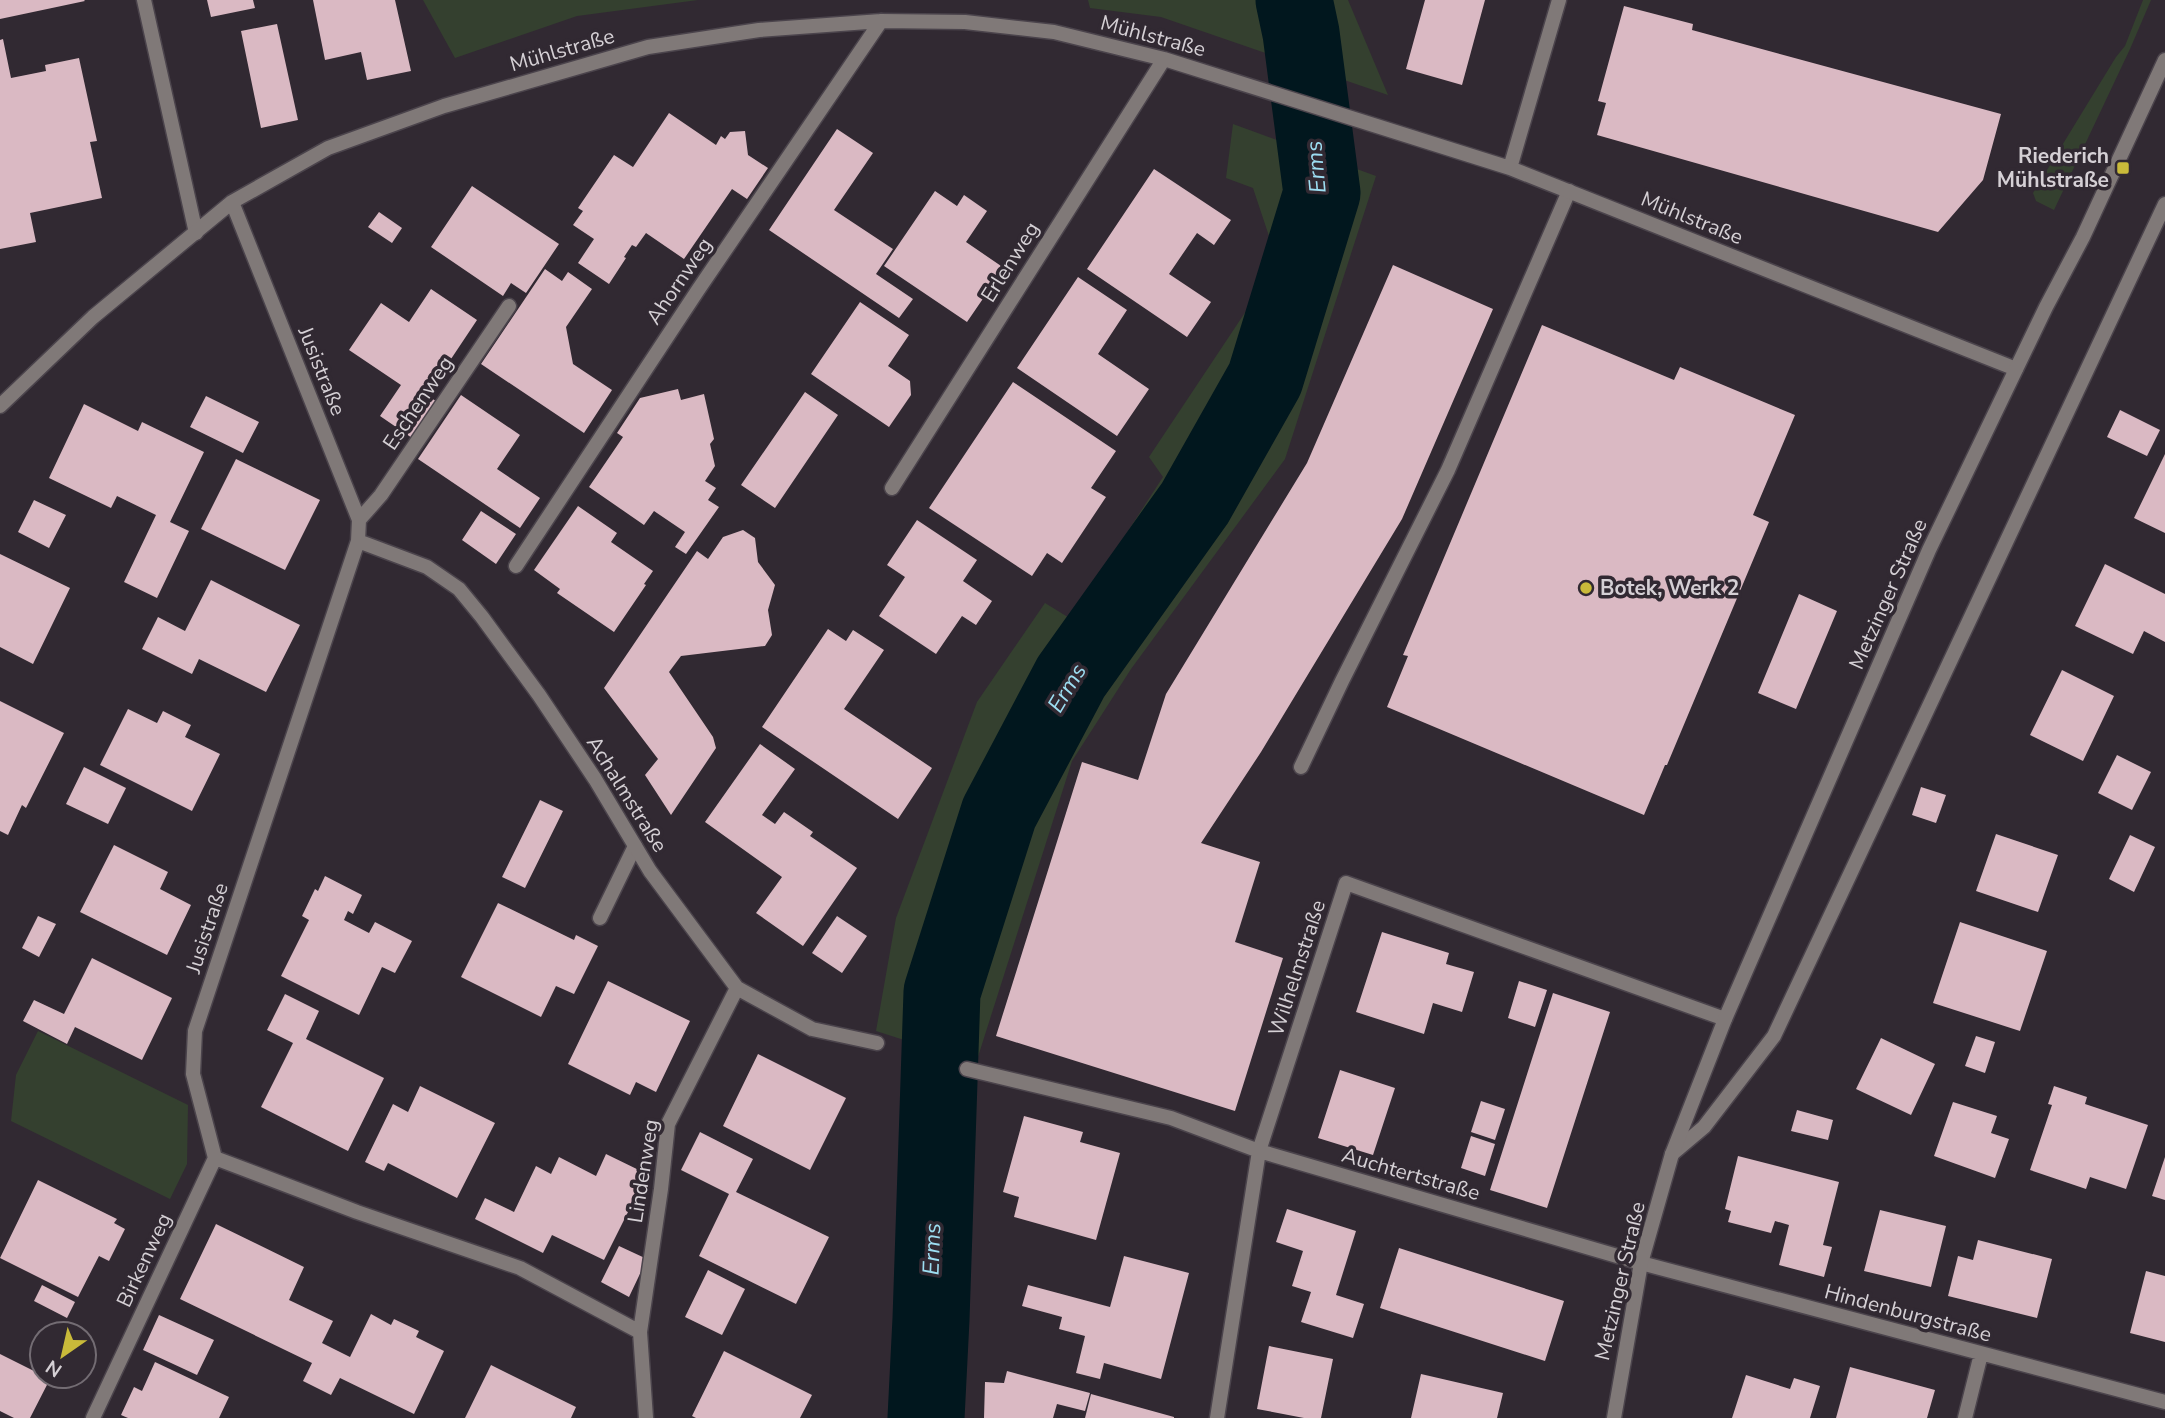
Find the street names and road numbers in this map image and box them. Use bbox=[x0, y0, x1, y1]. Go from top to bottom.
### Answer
street label: Mühlstraße bbox=[1097, 9, 1209, 63]
street label: Mühlstraße bbox=[506, 22, 618, 78]
street label: Mühlstraße bbox=[1637, 185, 1747, 251]
street label: Erlenweg bbox=[974, 216, 1046, 308]
street label: Ahornweg bbox=[640, 232, 718, 330]
street label: Jusistraße bbox=[291, 321, 353, 420]
street label: Eschenweg bbox=[376, 350, 460, 456]
street label: Metzinger Straße bbox=[1842, 514, 1934, 674]
street label: Achalmstraße bbox=[580, 731, 674, 857]
street label: Jusistraße bbox=[179, 879, 235, 978]
street label: Wilhelmstraße bbox=[1262, 896, 1332, 1040]
street label: Lindenweg bbox=[621, 1117, 665, 1225]
street label: Auchtertstraße bbox=[1339, 1141, 1483, 1207]
street label: Metzinger Straße bbox=[1588, 1199, 1652, 1363]
street label: Birkenweg bbox=[110, 1208, 178, 1312]
street label: Hindenburgstraße bbox=[1821, 1277, 1995, 1349]

